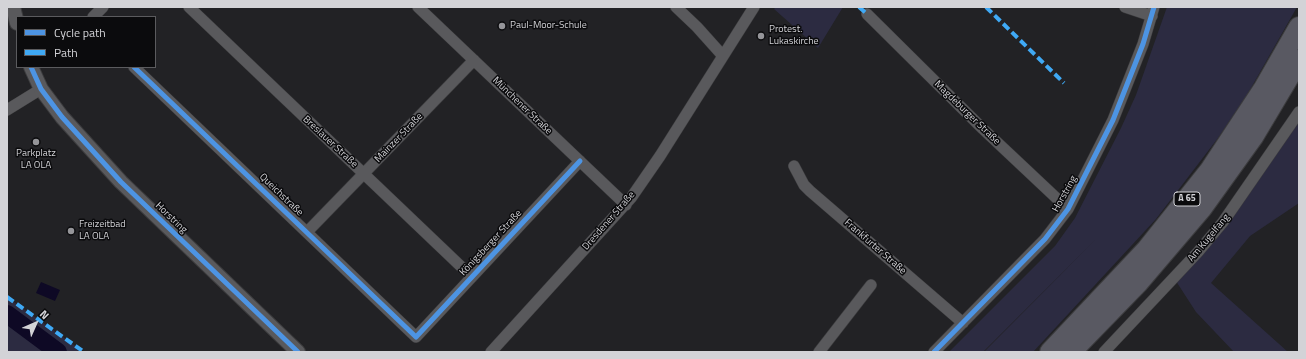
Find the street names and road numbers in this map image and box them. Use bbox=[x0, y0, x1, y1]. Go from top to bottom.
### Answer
street label: Münchener Straße bbox=[490, 75, 554, 137]
street label: Magdeburger Straße bbox=[932, 79, 1002, 147]
street label: Mainzer Straße bbox=[372, 111, 426, 165]
street label: Breslauer Straße bbox=[300, 114, 360, 170]
street label: Queichstraße bbox=[257, 171, 305, 219]
street label: Horstring bbox=[1050, 174, 1080, 214]
street label: Dresdener Straße bbox=[580, 189, 638, 253]
road number: A 65 bbox=[1174, 192, 1200, 206]
street label: Horstring bbox=[153, 200, 189, 236]
street label: Königsberger Straße bbox=[457, 208, 525, 278]
street label: Am Kugelfang bbox=[1186, 212, 1232, 264]
street label: Frankfurter Straße bbox=[842, 217, 908, 277]

